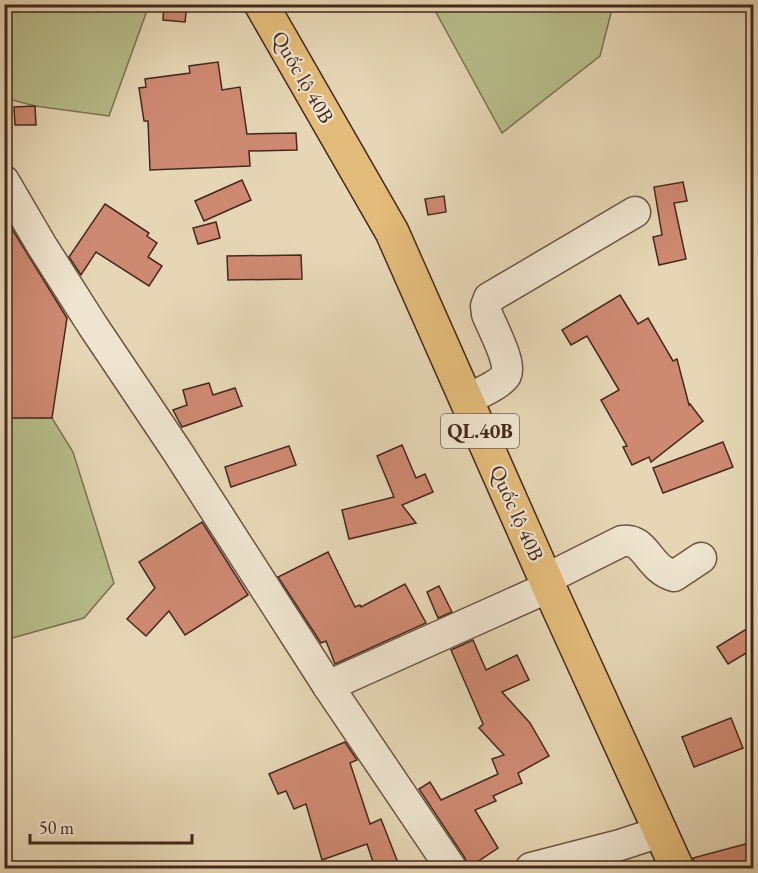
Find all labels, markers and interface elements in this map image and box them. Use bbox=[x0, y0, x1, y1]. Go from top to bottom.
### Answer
street label: Quốc lộ 40B bbox=[265, 26, 341, 128]
road number: QL.40B bbox=[441, 414, 519, 448]
street label: Quốc lộ 40B bbox=[483, 461, 551, 565]
scale bar bbox=[30, 807, 192, 845]
text: 50 m bbox=[39, 816, 74, 839]

